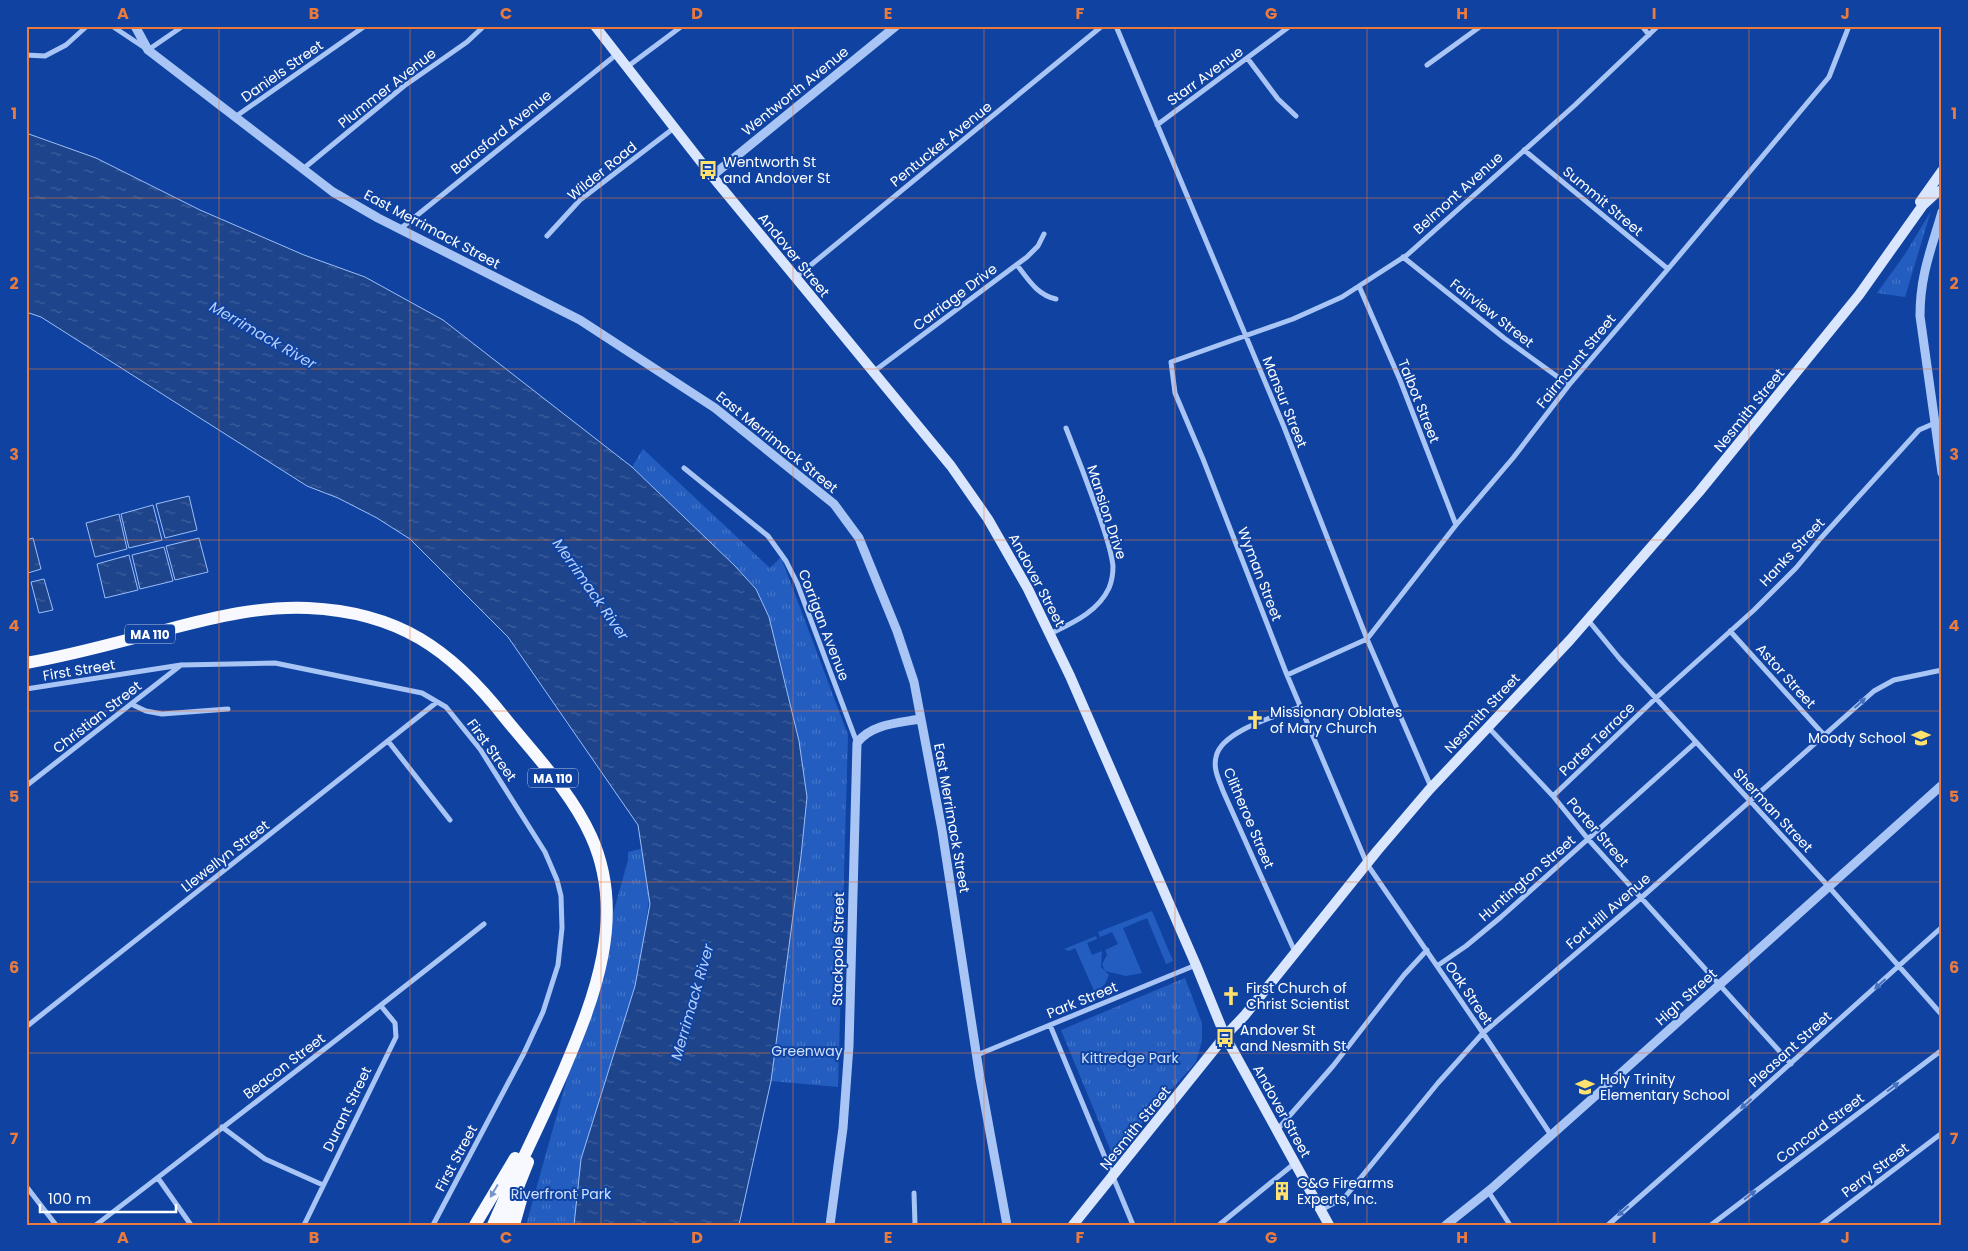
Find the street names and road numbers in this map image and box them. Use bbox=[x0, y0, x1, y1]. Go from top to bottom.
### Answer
street label: Daniels Street bbox=[237, 35, 327, 107]
street label: Wentworth Avenue bbox=[737, 41, 853, 140]
street label: Starr Avenue bbox=[1163, 41, 1247, 110]
street label: Plummer Avenue bbox=[334, 43, 441, 133]
street label: Barasford Avenue bbox=[446, 85, 556, 179]
street label: Pentucket Avenue bbox=[886, 97, 996, 191]
street label: Wilder Road bbox=[563, 137, 641, 205]
street label: Belmont Avenue bbox=[1409, 147, 1507, 239]
street label: Summit Street bbox=[1559, 161, 1647, 241]
street label: East Merrimack Street bbox=[360, 185, 504, 273]
street label: Andover Street bbox=[754, 209, 834, 301]
street label: Carriage Drive bbox=[909, 259, 1001, 335]
street label: Fairview Street bbox=[1446, 274, 1538, 352]
street label: Fairmount Street bbox=[1532, 310, 1620, 412]
street label: Mansur Street bbox=[1258, 353, 1312, 451]
street label: Talbot Street bbox=[1393, 356, 1445, 446]
street label: Nesmith Street bbox=[1709, 364, 1789, 456]
street label: East Merrimack Street bbox=[712, 386, 842, 498]
street label: Mansion Drive bbox=[1082, 462, 1132, 562]
street label: Hanks Street bbox=[1755, 513, 1829, 591]
street label: Wyman Street bbox=[1233, 524, 1287, 624]
street label: Andover Street bbox=[1004, 530, 1070, 630]
street label: Corrigan Avenue bbox=[794, 566, 855, 684]
road number: MA 110 bbox=[125, 624, 175, 644]
street label: Astor Street bbox=[1752, 639, 1820, 713]
street label: First Street bbox=[41, 654, 117, 686]
street label: Nesmith Street bbox=[1440, 669, 1524, 757]
street label: Christian Street bbox=[49, 676, 145, 758]
street label: Porter Terrace bbox=[1555, 697, 1640, 780]
street label: First Street bbox=[462, 715, 522, 785]
street label: East Merrimack Street bbox=[929, 742, 975, 894]
street label: Sherman Street bbox=[1729, 763, 1817, 857]
street label: Clitheroe Street bbox=[1219, 764, 1279, 872]
road number: MA 110 bbox=[528, 768, 578, 788]
street label: Porter Street bbox=[1562, 793, 1634, 871]
street label: Llewellyn Street bbox=[177, 815, 273, 897]
street label: Huntington Street bbox=[1474, 830, 1580, 926]
street label: Fort Hill Avenue bbox=[1561, 868, 1655, 953]
street label: Stackpole Street bbox=[827, 892, 849, 1006]
street label: Oak Street bbox=[1440, 957, 1498, 1029]
street label: High Street bbox=[1651, 964, 1721, 1030]
street label: Park Street bbox=[1044, 977, 1120, 1023]
street label: Pleasant Street bbox=[1744, 1006, 1836, 1092]
street label: Beacon Street bbox=[239, 1029, 329, 1103]
street label: Andover Street bbox=[1248, 1061, 1316, 1161]
street label: Durant Street bbox=[318, 1063, 376, 1155]
street label: Nesmith Street bbox=[1095, 1082, 1175, 1174]
street label: Concord Street bbox=[1772, 1088, 1868, 1168]
street label: First Street bbox=[430, 1121, 482, 1195]
street label: Perry Street bbox=[1837, 1138, 1913, 1202]

